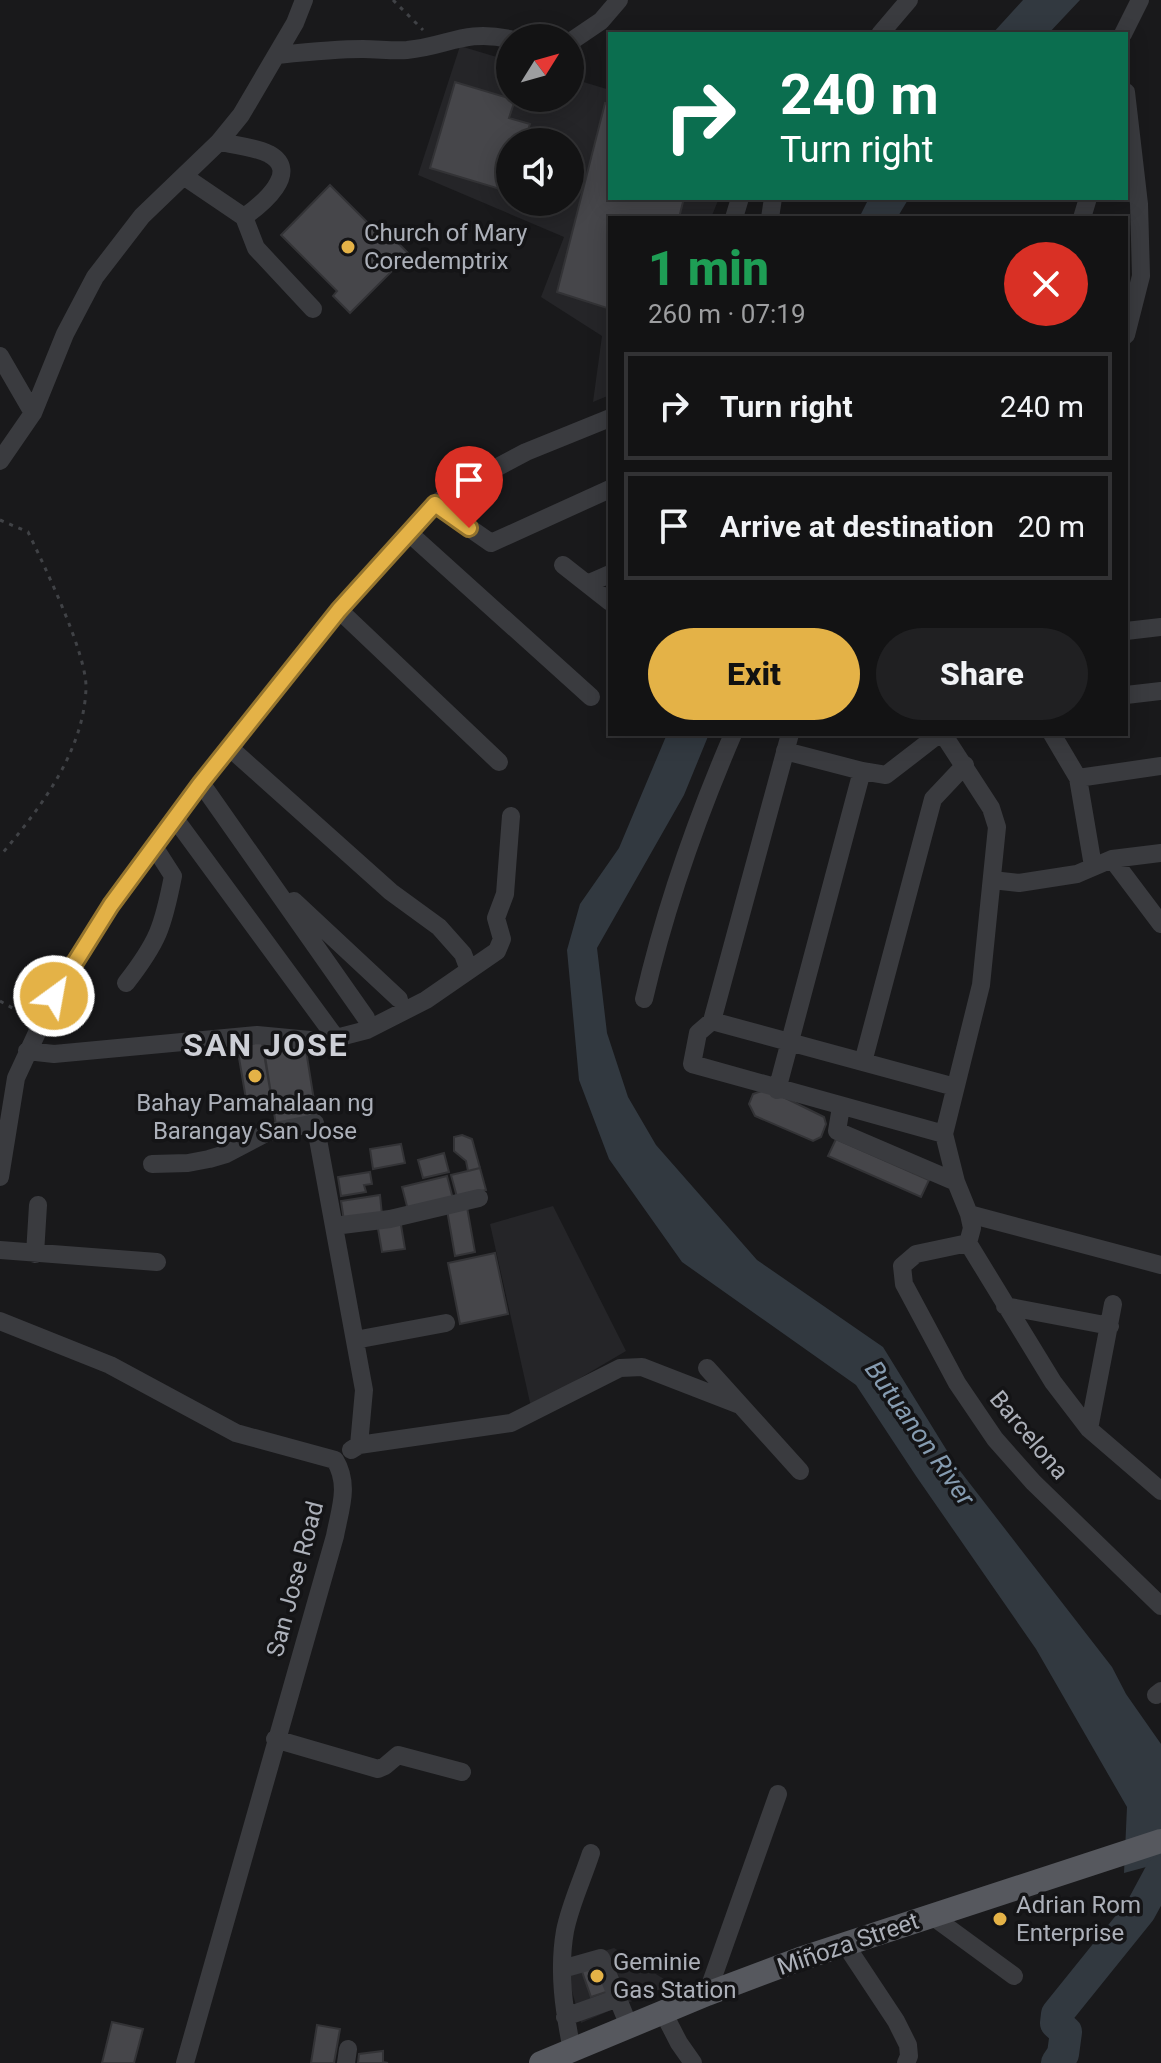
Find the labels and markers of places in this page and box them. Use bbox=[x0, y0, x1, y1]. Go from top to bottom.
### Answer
place label: Church of Mary Coredemptrix bbox=[364, 219, 528, 275]
marker: Church of Mary Coredemptrix bbox=[339, 238, 357, 256]
pin bbox=[435, 446, 503, 528]
marker: Bahay Pamahalaan ng Barangay San Jose bbox=[246, 1067, 264, 1085]
place label: Bahay Pamahalaan ng Barangay San Jose bbox=[136, 1089, 374, 1145]
place label: Adrian Rom Enterprise bbox=[1016, 1891, 1141, 1947]
marker: Adrian Rom Enterprise bbox=[991, 1910, 1009, 1928]
place label: Geminie Gas Station bbox=[613, 1948, 737, 2004]
marker: Geminie Gas Station bbox=[588, 1967, 606, 1985]

